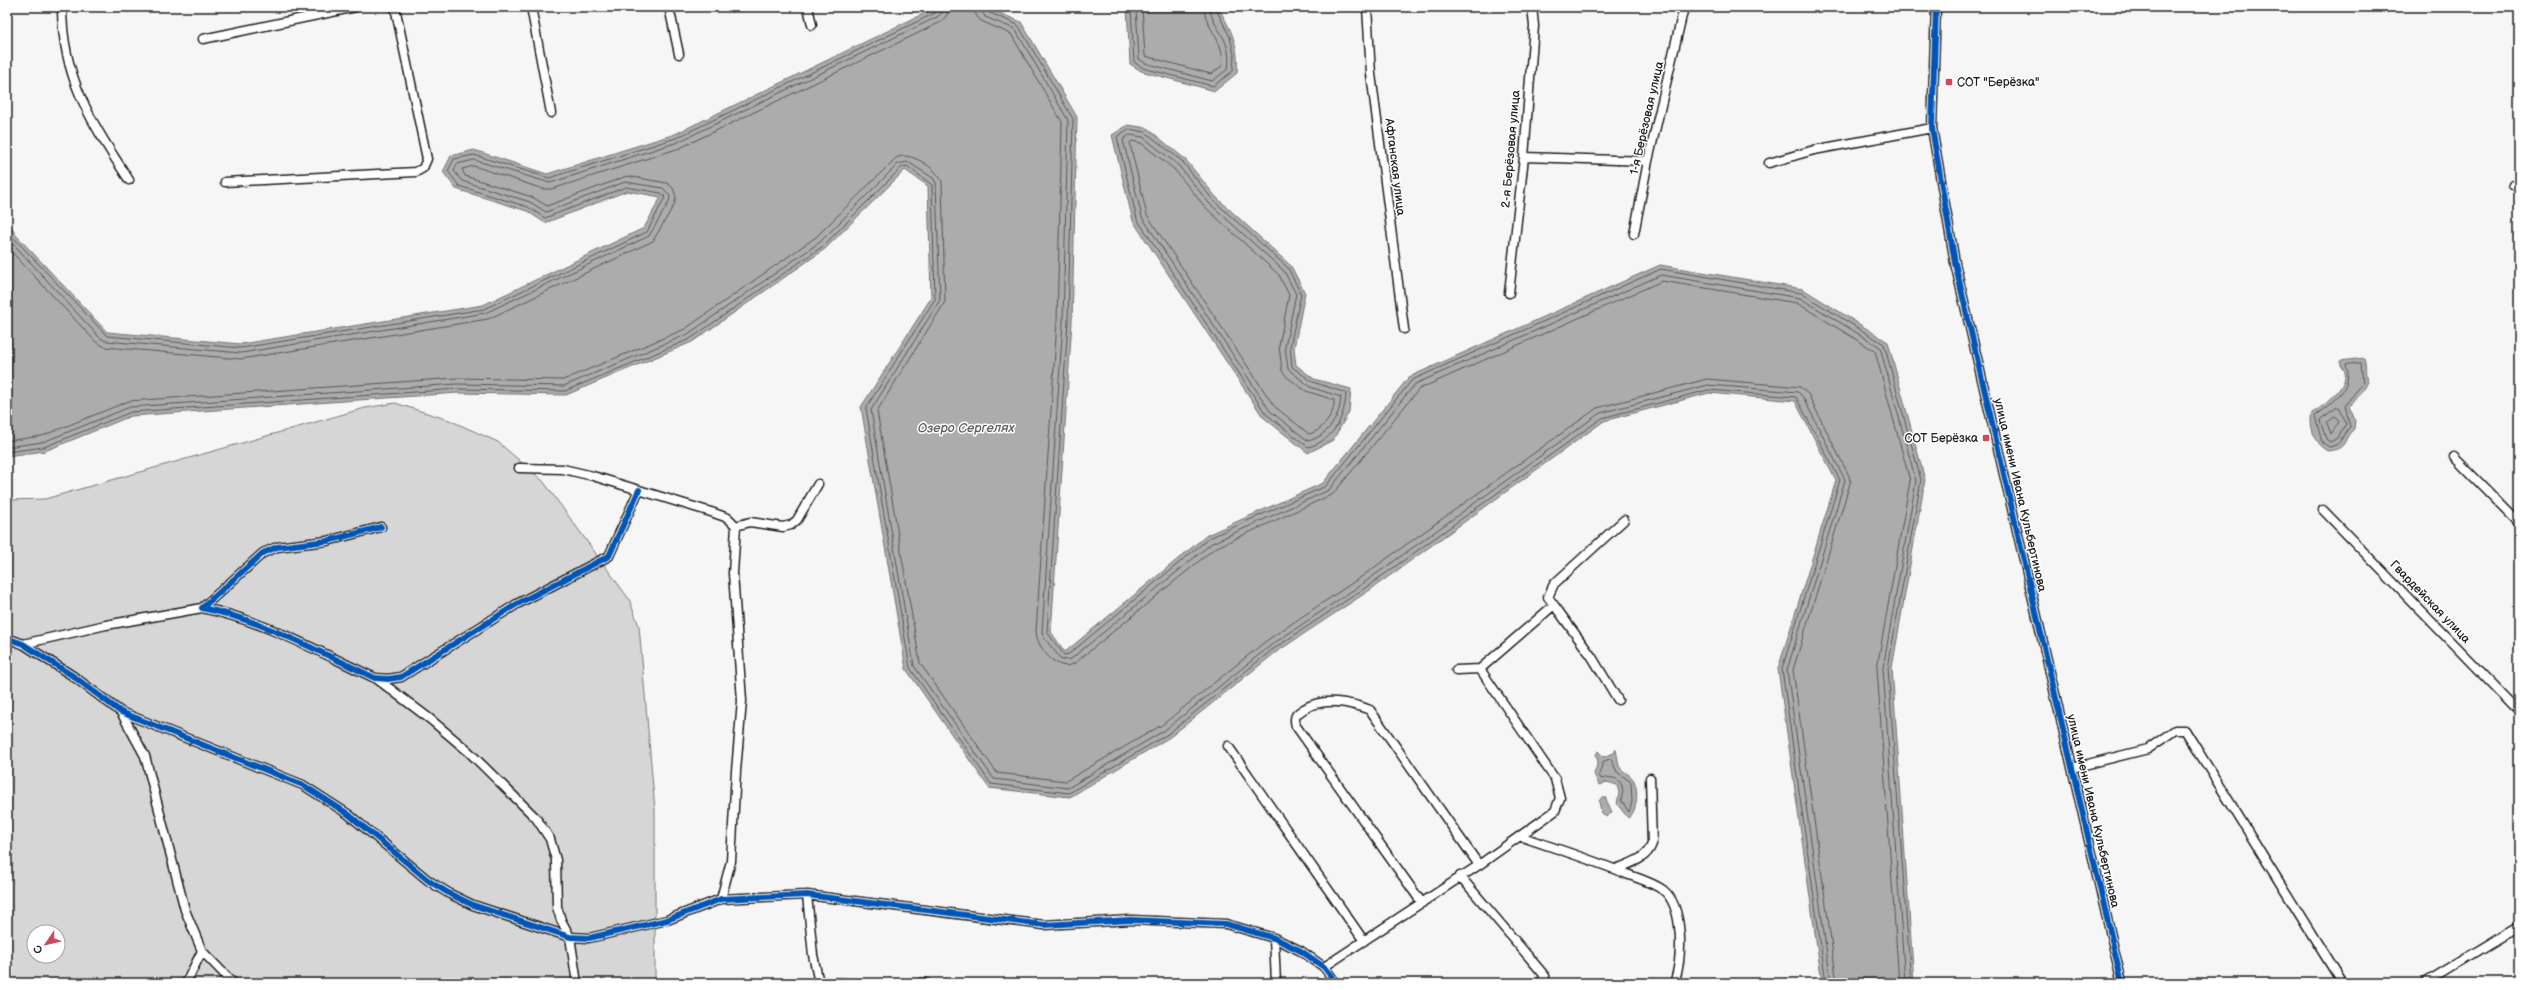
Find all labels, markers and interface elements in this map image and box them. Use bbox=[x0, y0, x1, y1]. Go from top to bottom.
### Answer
street label: 1-я Берёзовая улица bbox=[1627, 60, 1667, 176]
place label: СОТ "Берёзка" bbox=[1957, 75, 2040, 90]
marker: СОТ "Берёзка" bbox=[1944, 77, 1954, 87]
street label: 2-я Берёзовая улица bbox=[1498, 89, 1524, 209]
street label: Афганская улица bbox=[1381, 117, 1408, 216]
street label: улица имени Ивана Кульбертинова bbox=[1990, 397, 2050, 593]
water label: Озеро Сергелях bbox=[918, 420, 1015, 436]
place label: СОТ Берёзка bbox=[1904, 431, 1978, 446]
marker: СОТ Берёзка bbox=[1981, 433, 1991, 443]
street label: Гвардейская улица bbox=[2387, 557, 2473, 647]
street label: улица имени Ивана Кульбертинова bbox=[2063, 713, 2123, 909]
north arrow bbox=[26, 924, 66, 964]
text: С bbox=[31, 942, 46, 956]

